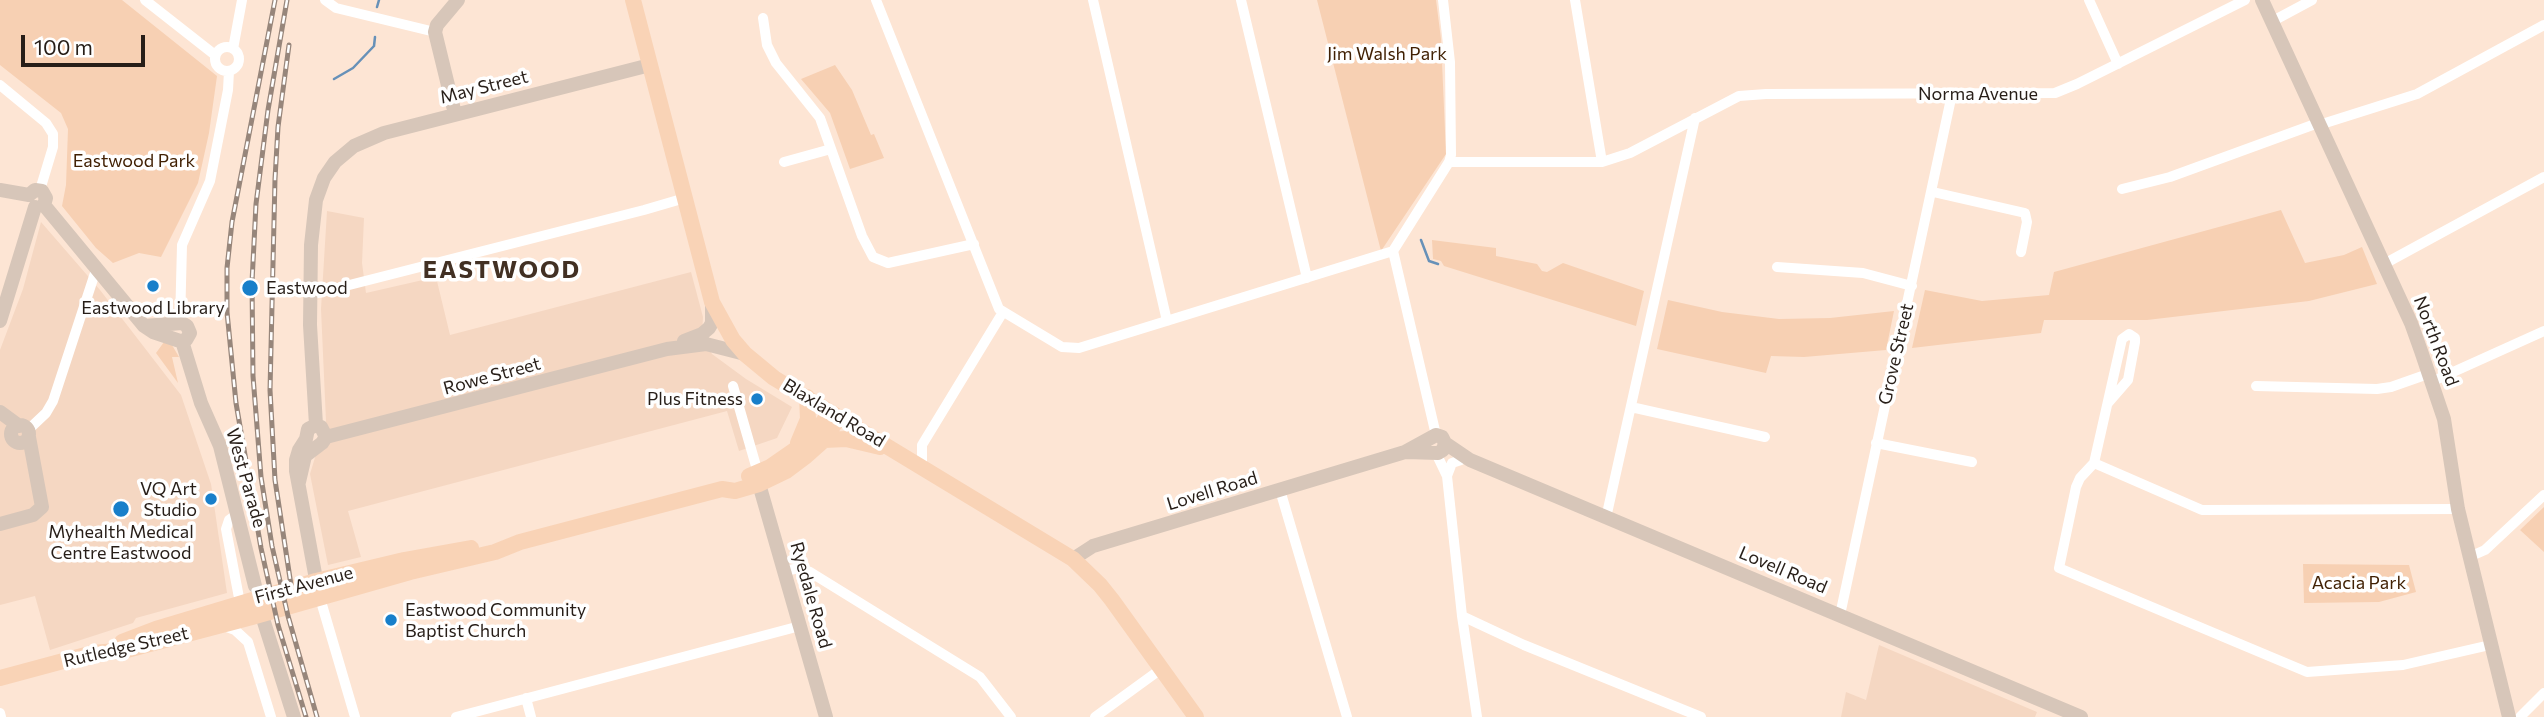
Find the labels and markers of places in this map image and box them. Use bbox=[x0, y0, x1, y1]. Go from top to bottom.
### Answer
place label: Eastwood bbox=[266, 277, 348, 299]
marker: Eastwood Library bbox=[145, 278, 161, 294]
marker: Eastwood bbox=[240, 278, 260, 298]
place label: Eastwood Library bbox=[81, 297, 225, 319]
place label: Plus Fitness bbox=[647, 388, 743, 410]
marker: Plus Fitness bbox=[749, 391, 765, 407]
place label: VQ Art Studio bbox=[140, 478, 197, 520]
marker: VQ Art Studio bbox=[203, 491, 219, 507]
marker: Myhealth Medical Centre Eastwood bbox=[111, 499, 131, 519]
place label: Myhealth Medical Centre Eastwood bbox=[48, 521, 194, 564]
place label: Eastwood Community Baptist Church bbox=[405, 599, 586, 642]
marker: Eastwood Community Baptist Church bbox=[383, 612, 399, 628]

